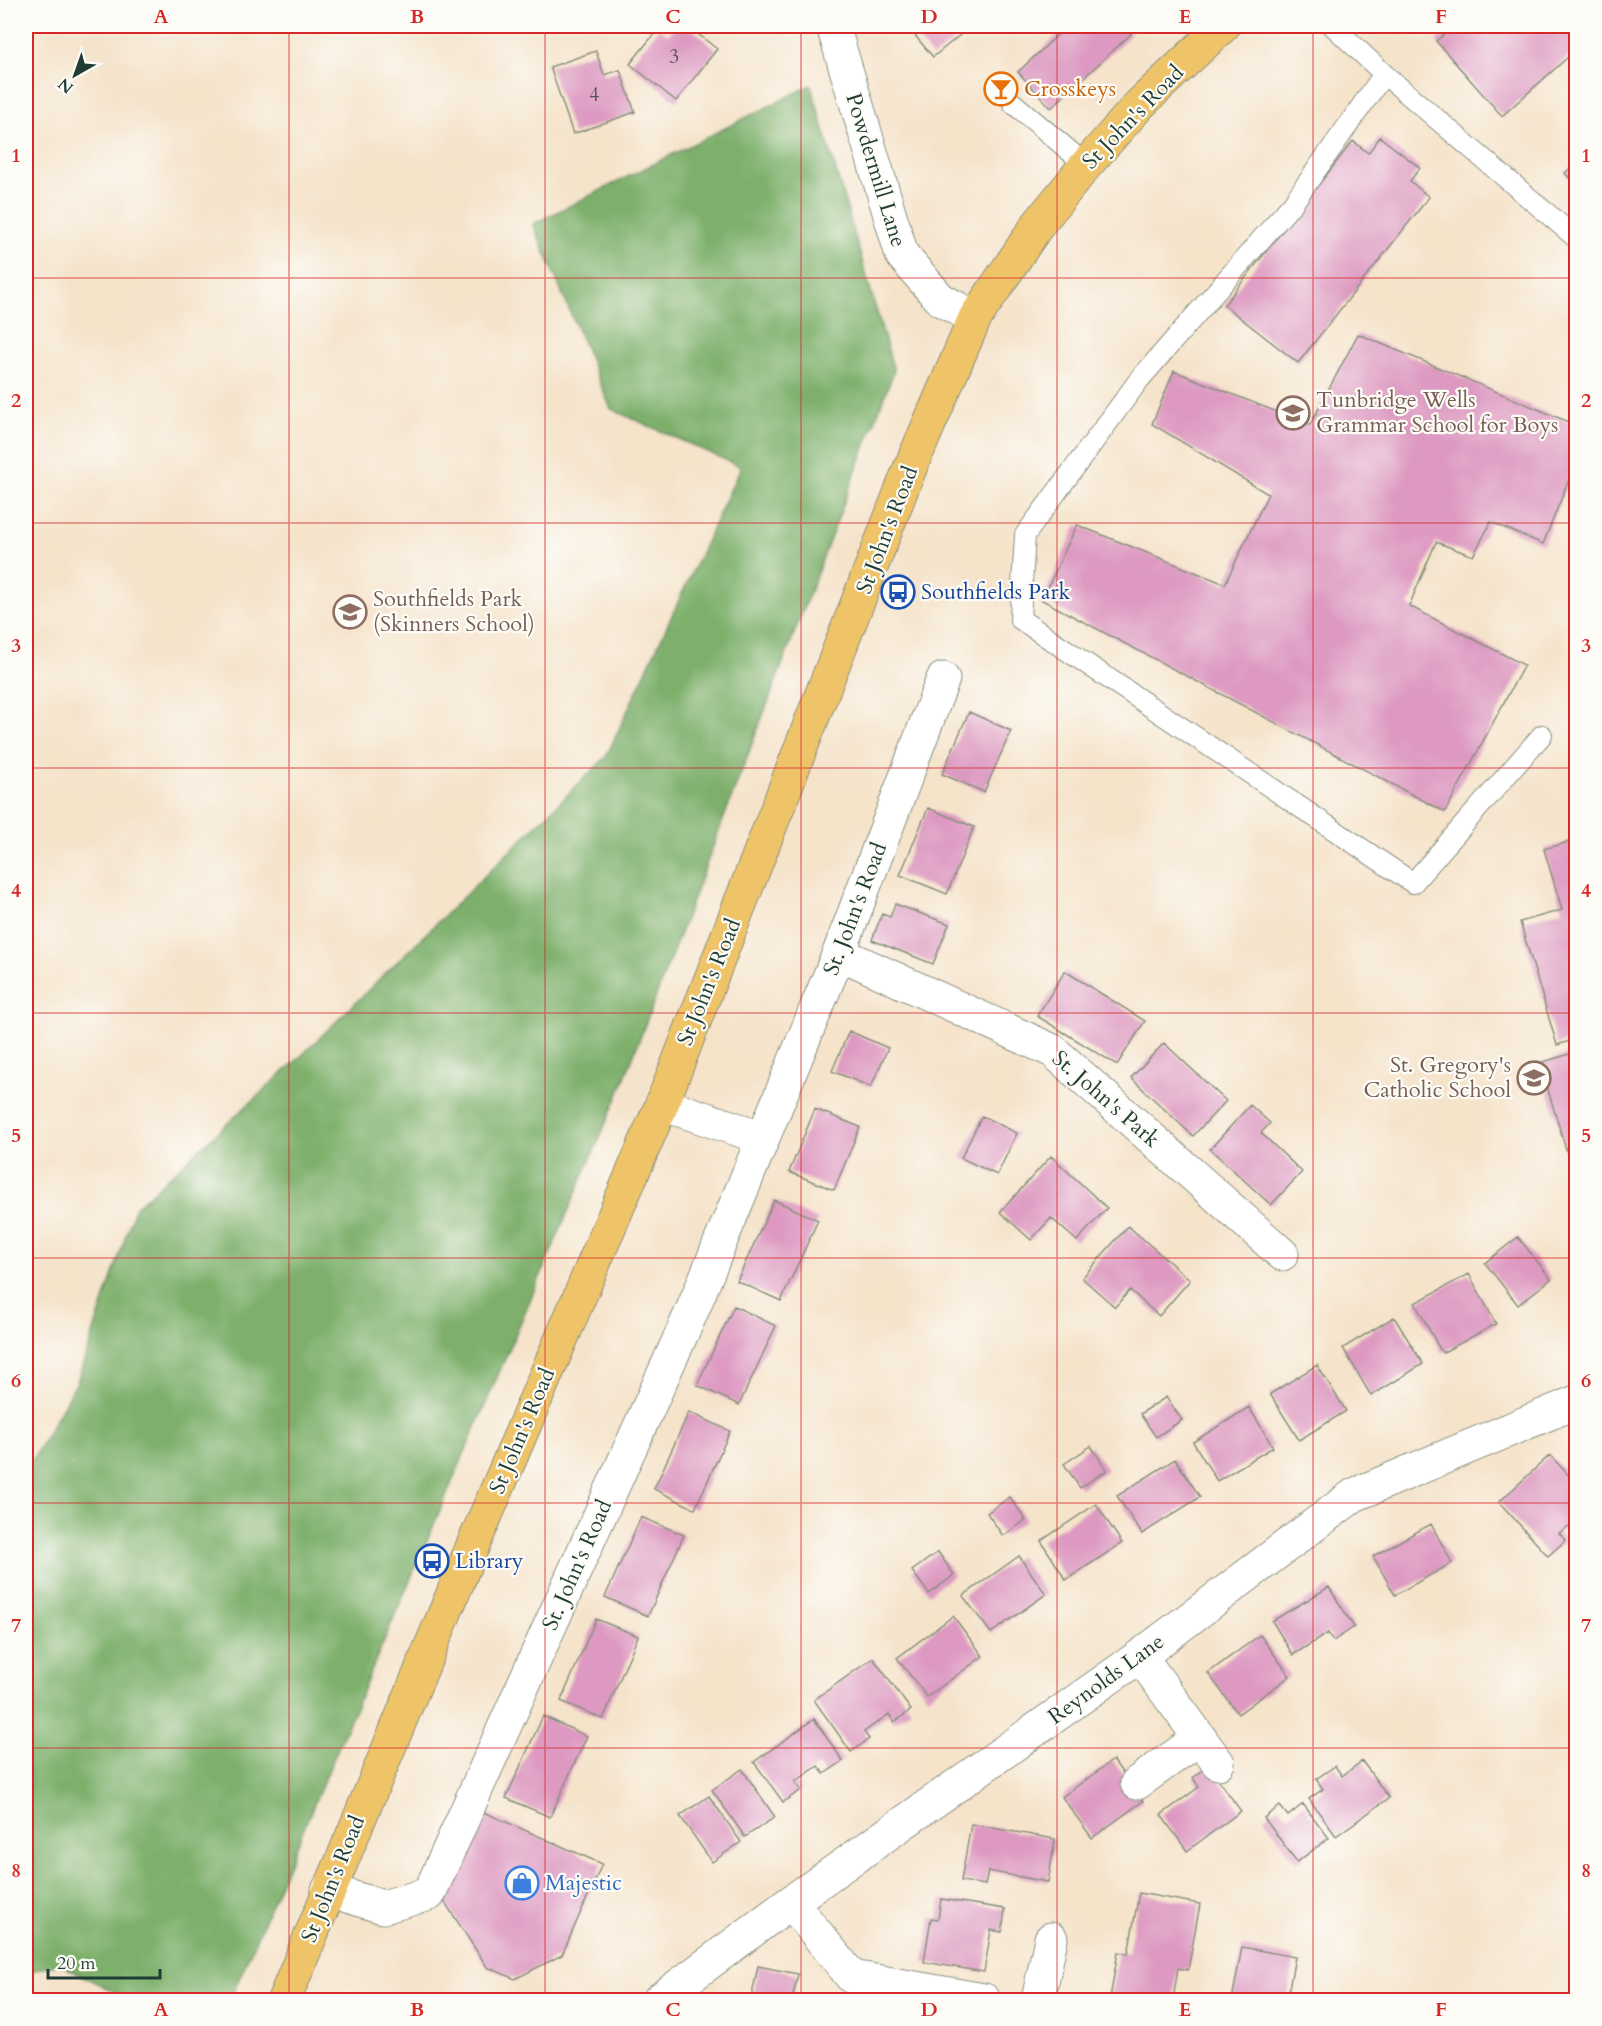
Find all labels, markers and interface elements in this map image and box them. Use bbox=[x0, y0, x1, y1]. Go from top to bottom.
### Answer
text: A bbox=[153, 3, 169, 30]
text: B bbox=[410, 3, 424, 30]
text: C bbox=[665, 3, 681, 30]
text: D bbox=[920, 3, 938, 30]
text: E bbox=[1179, 3, 1191, 30]
text: F bbox=[1435, 3, 1447, 30]
house number: 3 bbox=[669, 43, 679, 70]
north arrow bbox=[45, 45, 105, 105]
street label: St John's Road bbox=[1076, 58, 1191, 176]
bar icon: Crosskeys bbox=[983, 71, 1019, 107]
text: N bbox=[54, 73, 78, 99]
place label: Crosskeys bbox=[1024, 74, 1116, 104]
house number: 4 bbox=[589, 81, 599, 108]
street label: Powdermill Lane bbox=[838, 89, 914, 251]
text: 1 bbox=[11, 142, 21, 169]
text: 1 bbox=[1581, 142, 1591, 169]
place label: Tunbridge Wells Grammar School for Boys bbox=[1316, 385, 1558, 440]
text: 2 bbox=[11, 387, 21, 414]
text: 2 bbox=[1581, 387, 1591, 414]
school or university icon: Tunbridge Wells Grammar School for Boys bbox=[1275, 395, 1311, 431]
street label: St John's Road bbox=[849, 462, 925, 598]
bus stop icon: Southfields Park bbox=[880, 574, 916, 610]
place label: Southfields Park bbox=[921, 577, 1071, 607]
place label: Southfields Park (Skinners School) bbox=[373, 584, 535, 639]
school or university icon: Southfields Park (Skinners School) bbox=[332, 594, 368, 630]
text: 3 bbox=[11, 632, 21, 659]
text: 3 bbox=[1581, 632, 1591, 659]
street label: St. John's Road bbox=[816, 838, 894, 980]
text: 4 bbox=[11, 877, 21, 904]
text: 4 bbox=[1581, 877, 1591, 904]
street label: St John's Road bbox=[670, 914, 748, 1050]
street label: St. John's Park bbox=[1046, 1044, 1167, 1154]
place label: St. Gregory's Catholic School bbox=[1364, 1050, 1511, 1105]
school or university icon: St. Gregory's Catholic School bbox=[1516, 1060, 1552, 1096]
text: 5 bbox=[11, 1122, 21, 1149]
text: 5 bbox=[1581, 1122, 1591, 1149]
street label: St John's Road bbox=[482, 1363, 562, 1499]
text: 6 bbox=[11, 1367, 21, 1394]
text: 6 bbox=[1581, 1367, 1591, 1394]
street label: St. John's Road bbox=[535, 1495, 619, 1635]
bus stop icon: Library bbox=[414, 1543, 450, 1579]
place label: Library bbox=[455, 1546, 524, 1576]
text: 7 bbox=[11, 1612, 21, 1639]
text: 7 bbox=[1581, 1612, 1591, 1639]
street label: Reynolds Lane bbox=[1042, 1627, 1170, 1731]
street label: St John's Road bbox=[294, 1811, 372, 1947]
text: 8 bbox=[11, 1857, 21, 1884]
text: 8 bbox=[1581, 1857, 1591, 1884]
shop icon: Majestic bbox=[504, 1865, 540, 1901]
place label: Majestic bbox=[545, 1868, 622, 1898]
scale bar bbox=[48, 1942, 160, 1980]
text: 20 m bbox=[57, 1951, 96, 1976]
text: A bbox=[153, 1996, 169, 2023]
text: B bbox=[410, 1996, 424, 2023]
text: C bbox=[665, 1996, 681, 2023]
text: D bbox=[920, 1996, 938, 2023]
text: E bbox=[1179, 1996, 1191, 2023]
text: F bbox=[1435, 1996, 1447, 2023]

